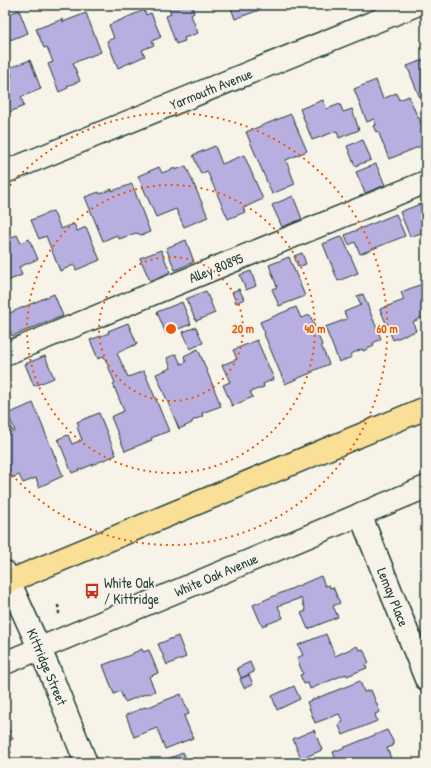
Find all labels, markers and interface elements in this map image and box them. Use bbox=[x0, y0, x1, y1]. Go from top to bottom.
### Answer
street label: Yarmouth Avenue bbox=[167, 63, 255, 114]
street label: Alley 80895 bbox=[186, 248, 246, 288]
text: 20 m bbox=[232, 320, 254, 337]
text: 40 m bbox=[305, 320, 325, 337]
text: 60 m bbox=[376, 320, 398, 337]
centre of rings bbox=[164, 322, 178, 336]
street label: White Oak Avenue bbox=[171, 548, 261, 601]
street label: Lemay Place bbox=[372, 565, 414, 630]
place label: White Oak / Kittridge bbox=[104, 573, 159, 609]
bus stop icon: White Oak / Kittridge bbox=[83, 582, 101, 600]
street label: Kittridge Street bbox=[22, 625, 72, 709]

